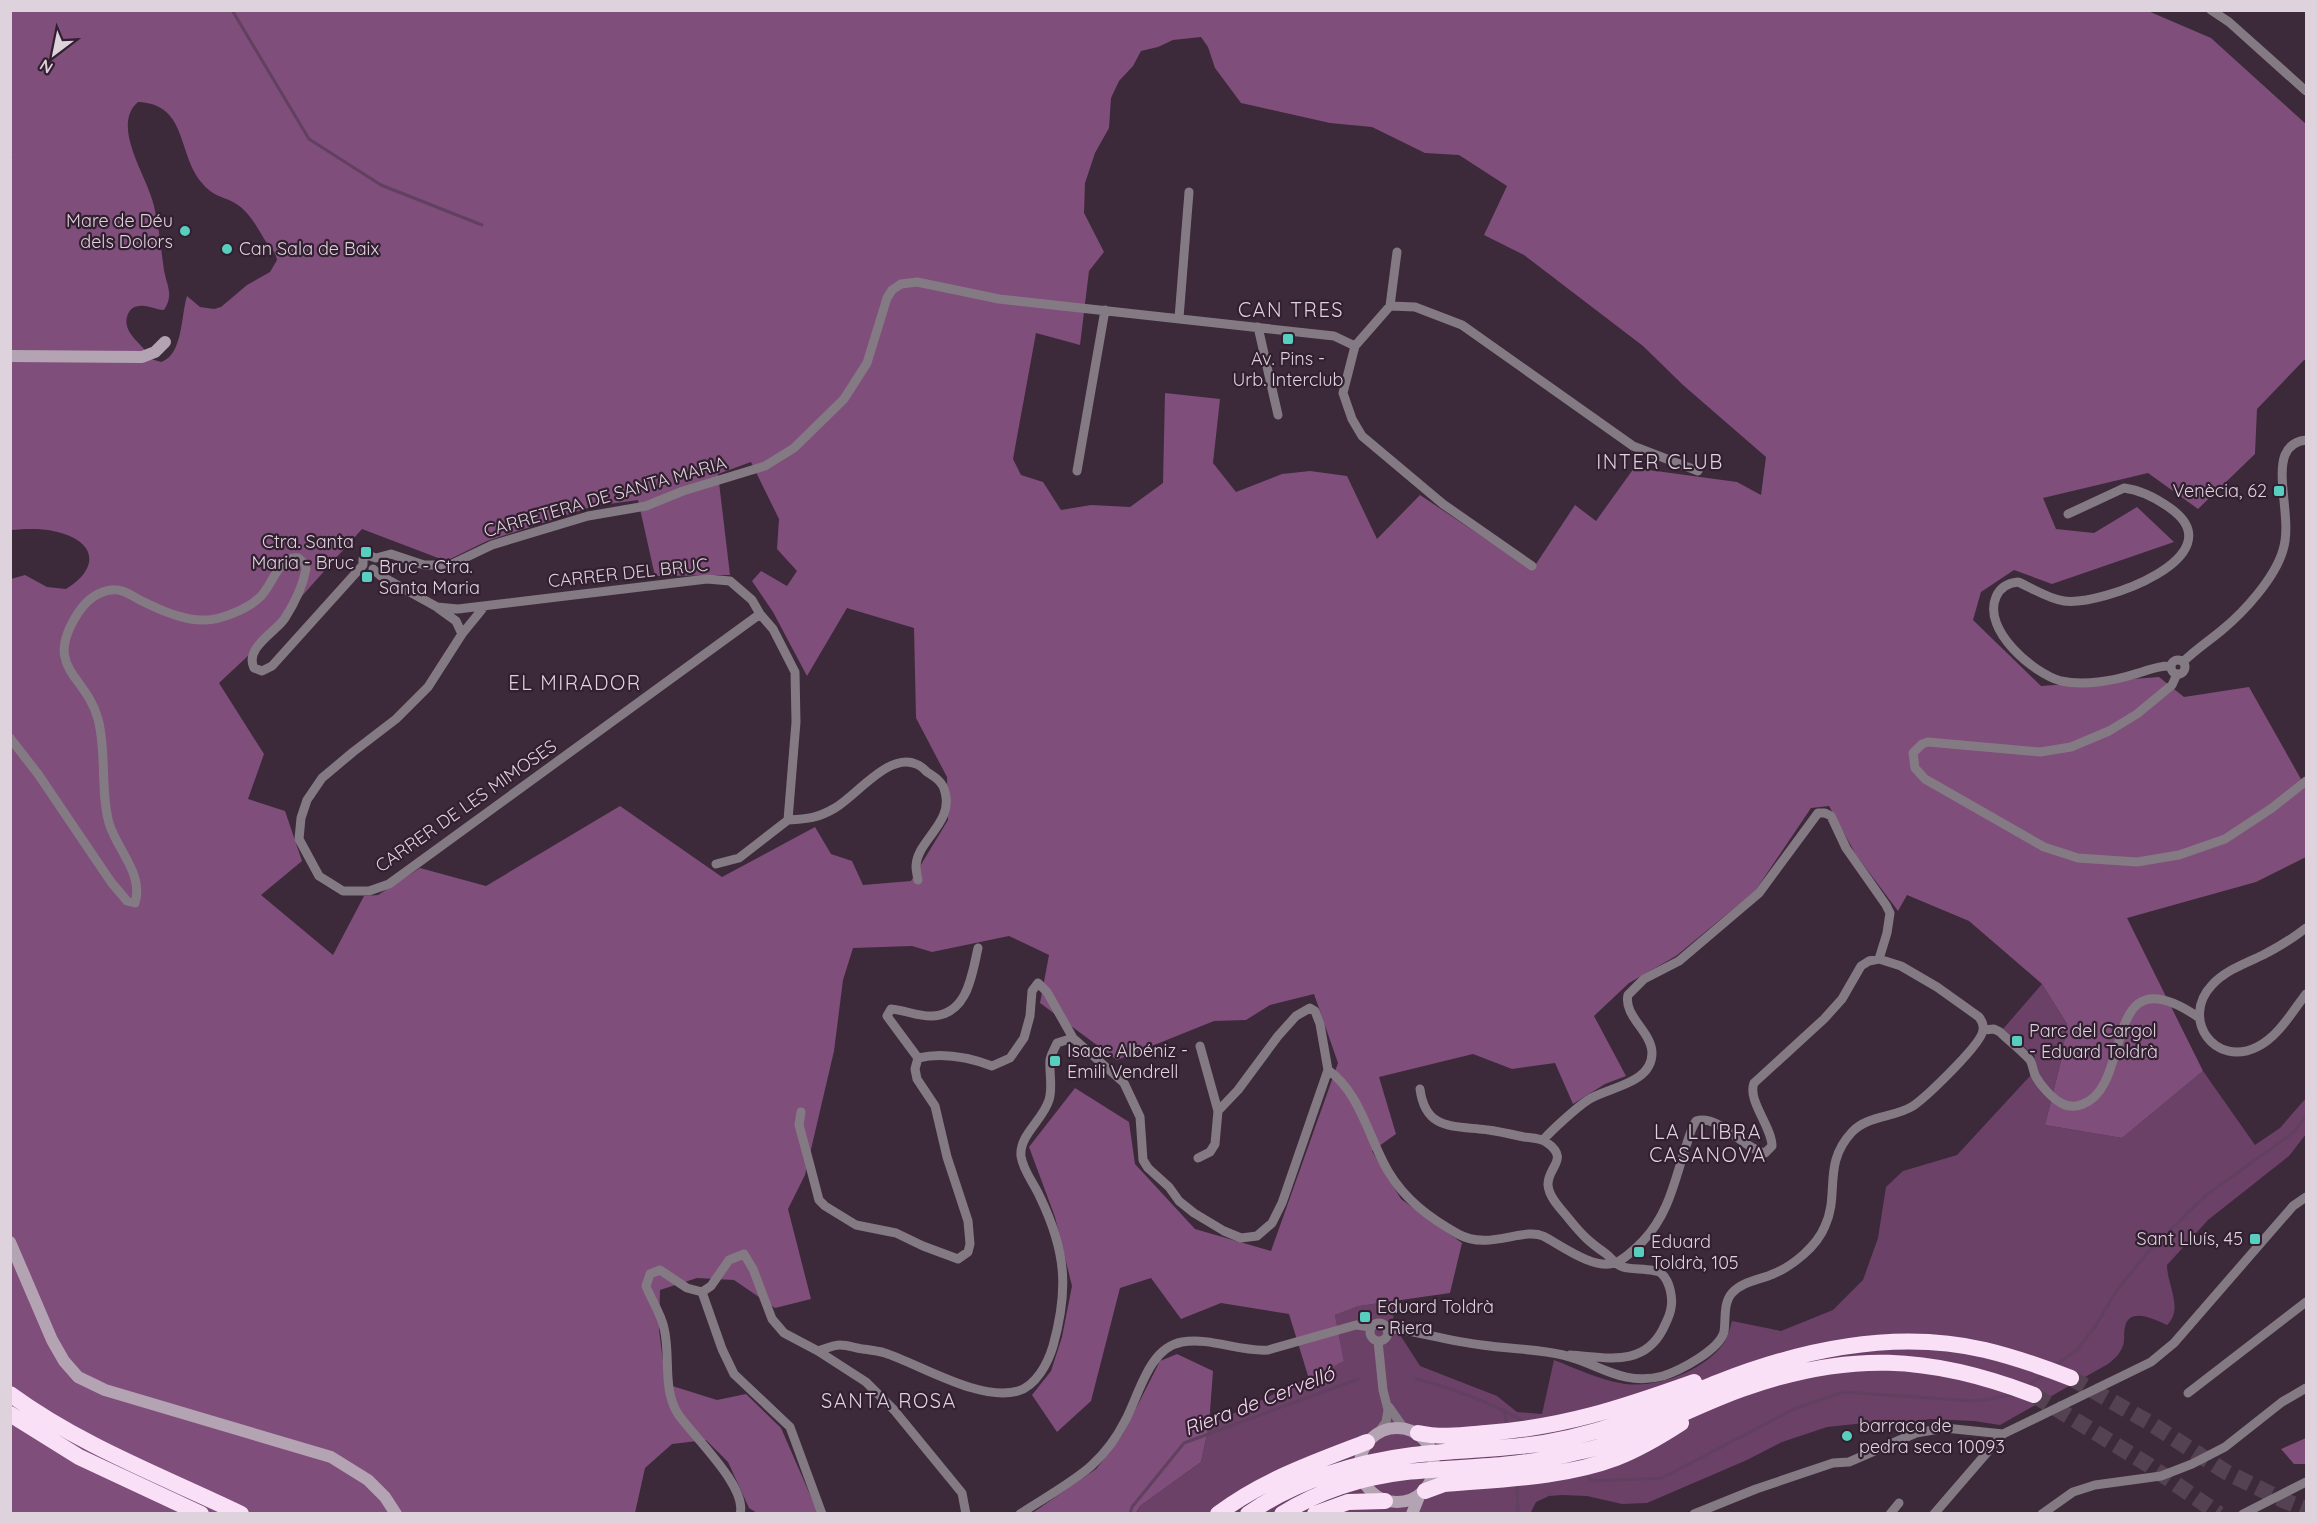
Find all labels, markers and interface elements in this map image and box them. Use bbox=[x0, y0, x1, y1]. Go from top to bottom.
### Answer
north arrow bbox=[24, 24, 84, 84]
text: N bbox=[36, 55, 56, 78]
place label: Mare de Déu dels Dolors bbox=[66, 209, 173, 253]
marker: Mare de Déu dels Dolors bbox=[178, 224, 192, 238]
place label: Can Sala de Baix bbox=[239, 237, 379, 260]
marker: Can Sala de Baix bbox=[220, 242, 234, 256]
district label: CAN TRES bbox=[1238, 297, 1344, 322]
marker: Av. Pins - Urb. Interclub bbox=[1281, 332, 1295, 346]
place label: Av. Pins - Urb. Interclub bbox=[1233, 347, 1344, 391]
district label: INTER CLUB bbox=[1596, 449, 1724, 474]
street label: CARRETERA DE SANTA MARIA bbox=[481, 451, 729, 542]
place label: Venècia, 62 bbox=[2173, 479, 2267, 502]
marker: Venècia, 62 bbox=[2272, 484, 2286, 498]
place label: Ctra. Santa Maria - Bruc bbox=[251, 530, 354, 574]
marker: Ctra. Santa Maria - Bruc bbox=[359, 545, 373, 559]
street label: CARRER DEL BRUC bbox=[547, 553, 709, 592]
place label: Bruc - Ctra. Santa Maria bbox=[379, 555, 480, 599]
marker: Bruc - Ctra. Santa Maria bbox=[360, 570, 374, 584]
district label: EL MIRADOR bbox=[508, 670, 642, 695]
street label: CARRER DE LES MIMOSES bbox=[371, 734, 561, 877]
place label: Parc del Cargol - Eduard Toldrà bbox=[2029, 1019, 2158, 1063]
marker: Parc del Cargol - Eduard Toldrà bbox=[2010, 1034, 2024, 1048]
place label: Isaac Albéniz - Emili Vendrell bbox=[1067, 1039, 1188, 1083]
marker: Isaac Albéniz - Emili Vendrell bbox=[1048, 1054, 1062, 1068]
district label: LA LLIBRA CASANOVA bbox=[1649, 1119, 1767, 1167]
place label: Sant Lluís, 45 bbox=[2137, 1227, 2243, 1250]
place label: Eduard Toldrà, 105 bbox=[1651, 1230, 1739, 1274]
marker: Sant Lluís, 45 bbox=[2248, 1232, 2262, 1246]
marker: Eduard Toldrà, 105 bbox=[1632, 1245, 1646, 1259]
place label: Eduard Toldrà - Riera bbox=[1377, 1295, 1494, 1339]
marker: Eduard Toldrà - Riera bbox=[1358, 1310, 1372, 1324]
water label: Riera de Cervelló bbox=[1180, 1360, 1338, 1441]
district label: SANTA ROSA bbox=[821, 1388, 957, 1413]
place label: barraca de pedra seca 10093 bbox=[1859, 1414, 2005, 1458]
marker: barraca de pedra seca 10093 bbox=[1840, 1429, 1854, 1443]

